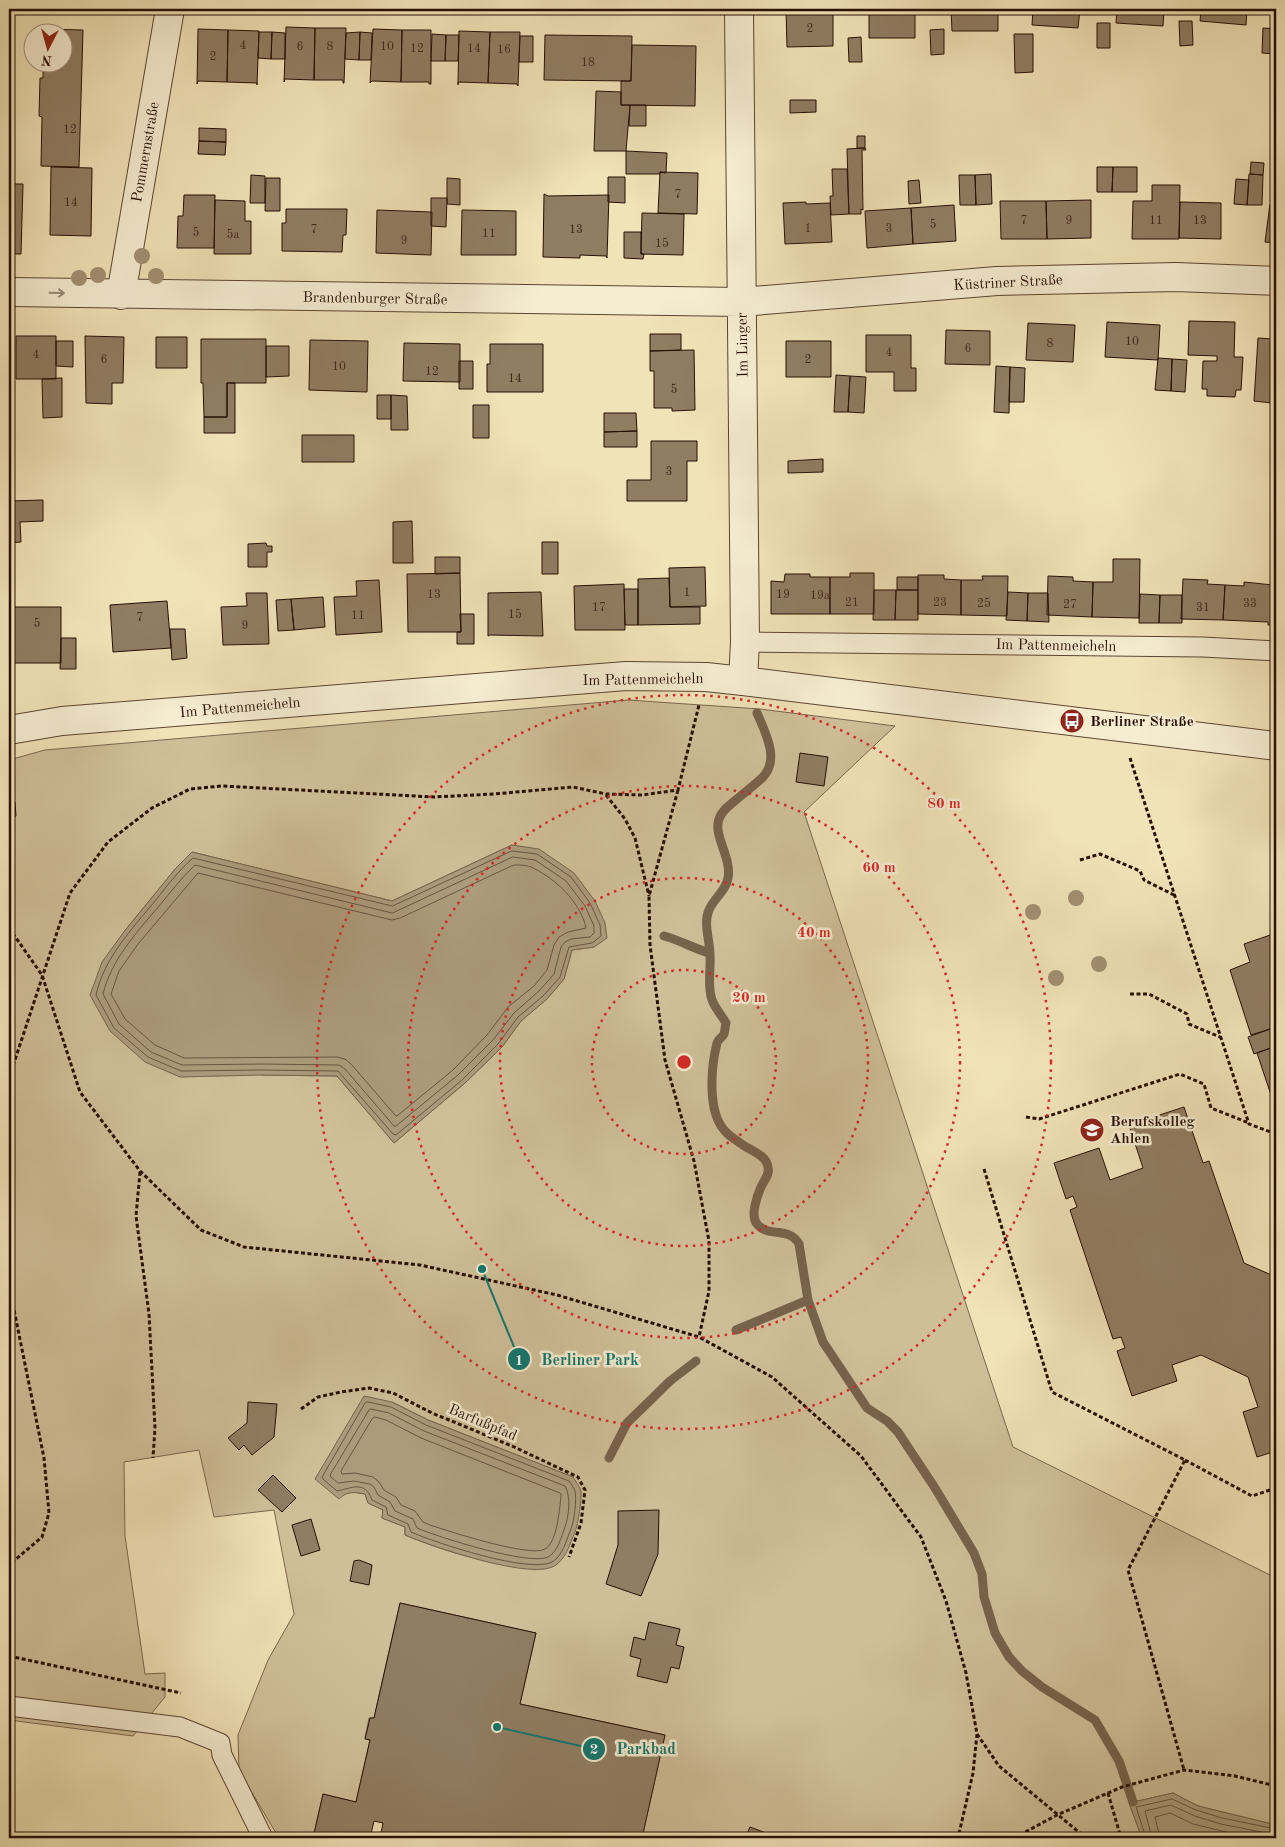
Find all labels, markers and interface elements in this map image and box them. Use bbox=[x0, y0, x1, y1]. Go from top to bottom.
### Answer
north arrow bbox=[22, 22, 72, 72]
house number: 2 bbox=[807, 23, 813, 35]
house number: 4 bbox=[240, 40, 247, 52]
house number: 6 bbox=[297, 41, 304, 53]
house number: 8 bbox=[327, 41, 334, 53]
house number: 10 bbox=[380, 41, 394, 53]
house number: 12 bbox=[410, 43, 424, 55]
house number: 14 bbox=[467, 43, 481, 55]
house number: 16 bbox=[497, 44, 511, 56]
house number: 2 bbox=[210, 51, 216, 63]
text: N bbox=[40, 52, 53, 67]
house number: 18 bbox=[581, 57, 595, 69]
street label: Pommernstraße bbox=[130, 101, 163, 204]
house number: 12 bbox=[63, 124, 77, 136]
house number: 7 bbox=[675, 189, 681, 201]
house number: 14 bbox=[64, 197, 78, 209]
house number: 7 bbox=[1021, 215, 1027, 227]
house number: 9 bbox=[1066, 215, 1072, 227]
house number: 11 bbox=[1149, 215, 1163, 227]
house number: 13 bbox=[1193, 215, 1207, 227]
house number: 5 bbox=[930, 218, 937, 231]
house number: 1 bbox=[805, 223, 811, 235]
house number: 3 bbox=[886, 223, 892, 235]
house number: 7 bbox=[311, 224, 317, 236]
house number: 13 bbox=[569, 224, 583, 236]
house number: 5 bbox=[193, 226, 200, 239]
house number: 5a bbox=[227, 228, 240, 241]
house number: 11 bbox=[482, 228, 496, 240]
house number: 9 bbox=[401, 235, 407, 247]
house number: 15 bbox=[655, 237, 669, 250]
street label: Küstriner Straße bbox=[953, 273, 1063, 294]
one-way arrow bbox=[49, 288, 65, 298]
street label: Brandenburger Straße bbox=[302, 291, 448, 308]
street label: Im Linger bbox=[735, 312, 752, 378]
house number: 10 bbox=[1125, 336, 1139, 348]
house number: 8 bbox=[1047, 338, 1054, 350]
house number: 6 bbox=[965, 343, 972, 355]
house number: 4 bbox=[886, 347, 893, 359]
house number: 4 bbox=[33, 349, 40, 361]
house number: 6 bbox=[101, 354, 108, 366]
house number: 2 bbox=[805, 354, 811, 366]
house number: 10 bbox=[332, 361, 346, 373]
house number: 12 bbox=[425, 366, 439, 378]
house number: 14 bbox=[508, 373, 522, 385]
house number: 5 bbox=[671, 383, 678, 396]
house number: 3 bbox=[666, 466, 672, 478]
house number: 1 bbox=[684, 587, 690, 599]
house number: 13 bbox=[427, 589, 441, 601]
house number: 19 bbox=[776, 589, 790, 601]
house number: 19a bbox=[810, 590, 830, 602]
house number: 21 bbox=[845, 597, 859, 609]
house number: 23 bbox=[933, 597, 947, 609]
house number: 25 bbox=[977, 597, 991, 610]
house number: 33 bbox=[1243, 598, 1257, 610]
house number: 27 bbox=[1063, 599, 1077, 611]
house number: 17 bbox=[592, 602, 606, 614]
house number: 31 bbox=[1196, 602, 1210, 614]
house number: 15 bbox=[508, 608, 522, 621]
house number: 11 bbox=[351, 610, 365, 622]
house number: 7 bbox=[137, 612, 143, 624]
house number: 5 bbox=[34, 617, 41, 630]
house number: 9 bbox=[242, 620, 248, 632]
street label: Im Pattenmeicheln bbox=[995, 638, 1117, 655]
street label: Im Pattenmeicheln bbox=[582, 672, 704, 689]
street label: Im Pattenmeicheln bbox=[179, 696, 301, 721]
bus stop icon: Berliner Straße bbox=[1059, 708, 1085, 734]
place label: Berliner Straße bbox=[1090, 715, 1194, 730]
text: 80 m bbox=[927, 797, 961, 812]
text: 60 m bbox=[862, 861, 896, 876]
text: 40 m bbox=[797, 926, 831, 941]
text: 20 m bbox=[732, 991, 766, 1006]
centre of rings bbox=[675, 1053, 693, 1071]
place label: Berufskolleg Ahlen bbox=[1110, 1115, 1195, 1147]
school or university icon: Berufskolleg Ahlen bbox=[1079, 1117, 1105, 1143]
callout: Berliner Park bbox=[506, 1344, 649, 1375]
text: Berliner Park bbox=[541, 1353, 639, 1369]
text: 1 bbox=[515, 1354, 523, 1369]
street label: Barfußpfad bbox=[446, 1402, 519, 1445]
callout: Parkbad bbox=[581, 1733, 686, 1764]
text: Parkbad bbox=[616, 1742, 676, 1758]
text: 2 bbox=[590, 1743, 598, 1758]

